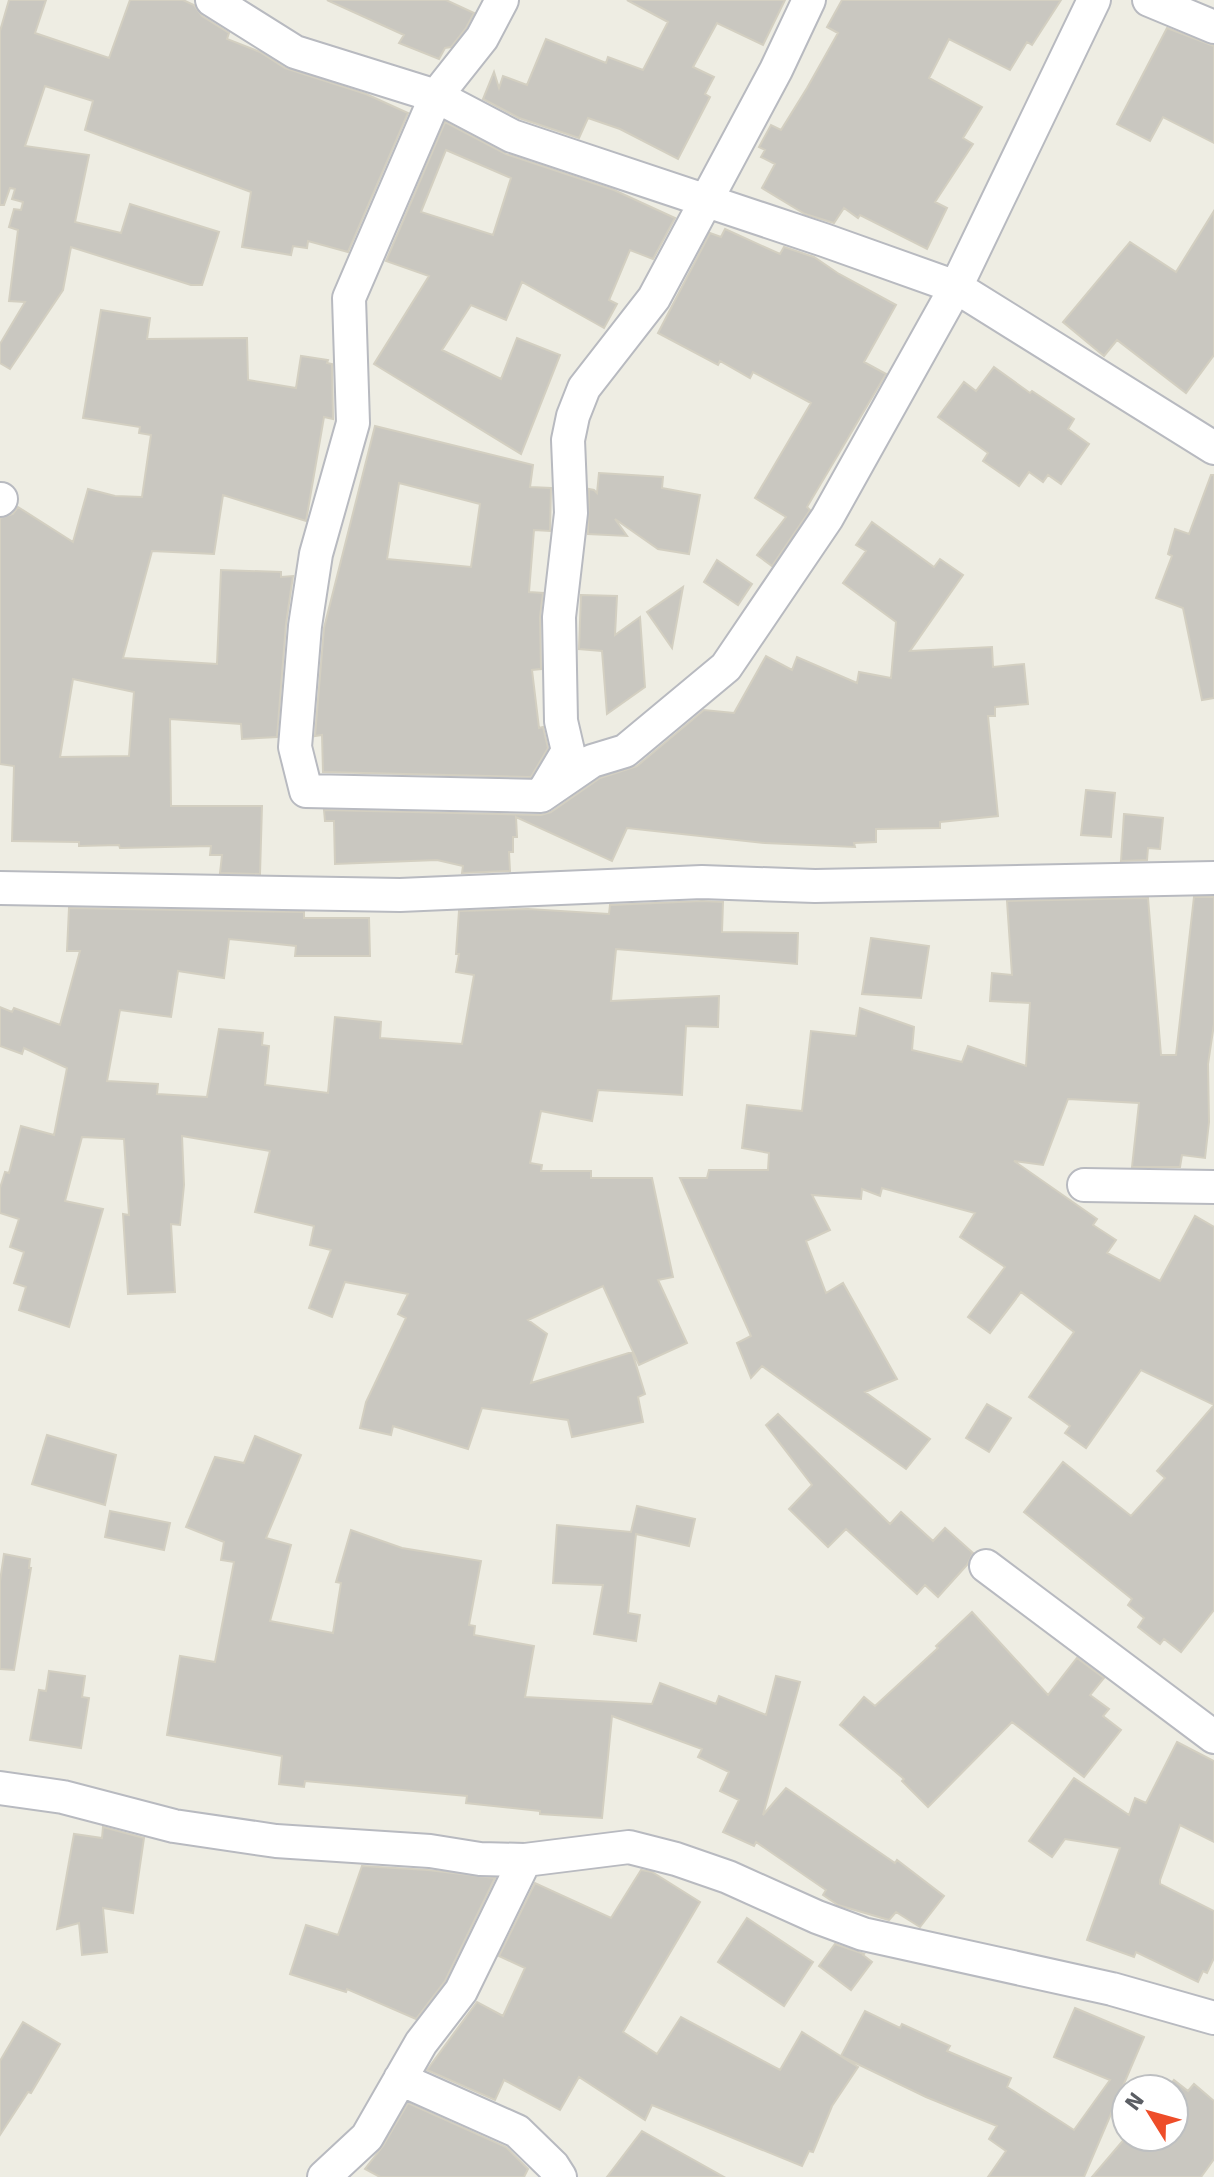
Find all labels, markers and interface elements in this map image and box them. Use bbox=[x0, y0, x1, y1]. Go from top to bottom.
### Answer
north arrow bbox=[1110, 2073, 1190, 2153]
text: N bbox=[1119, 2087, 1150, 2116]

